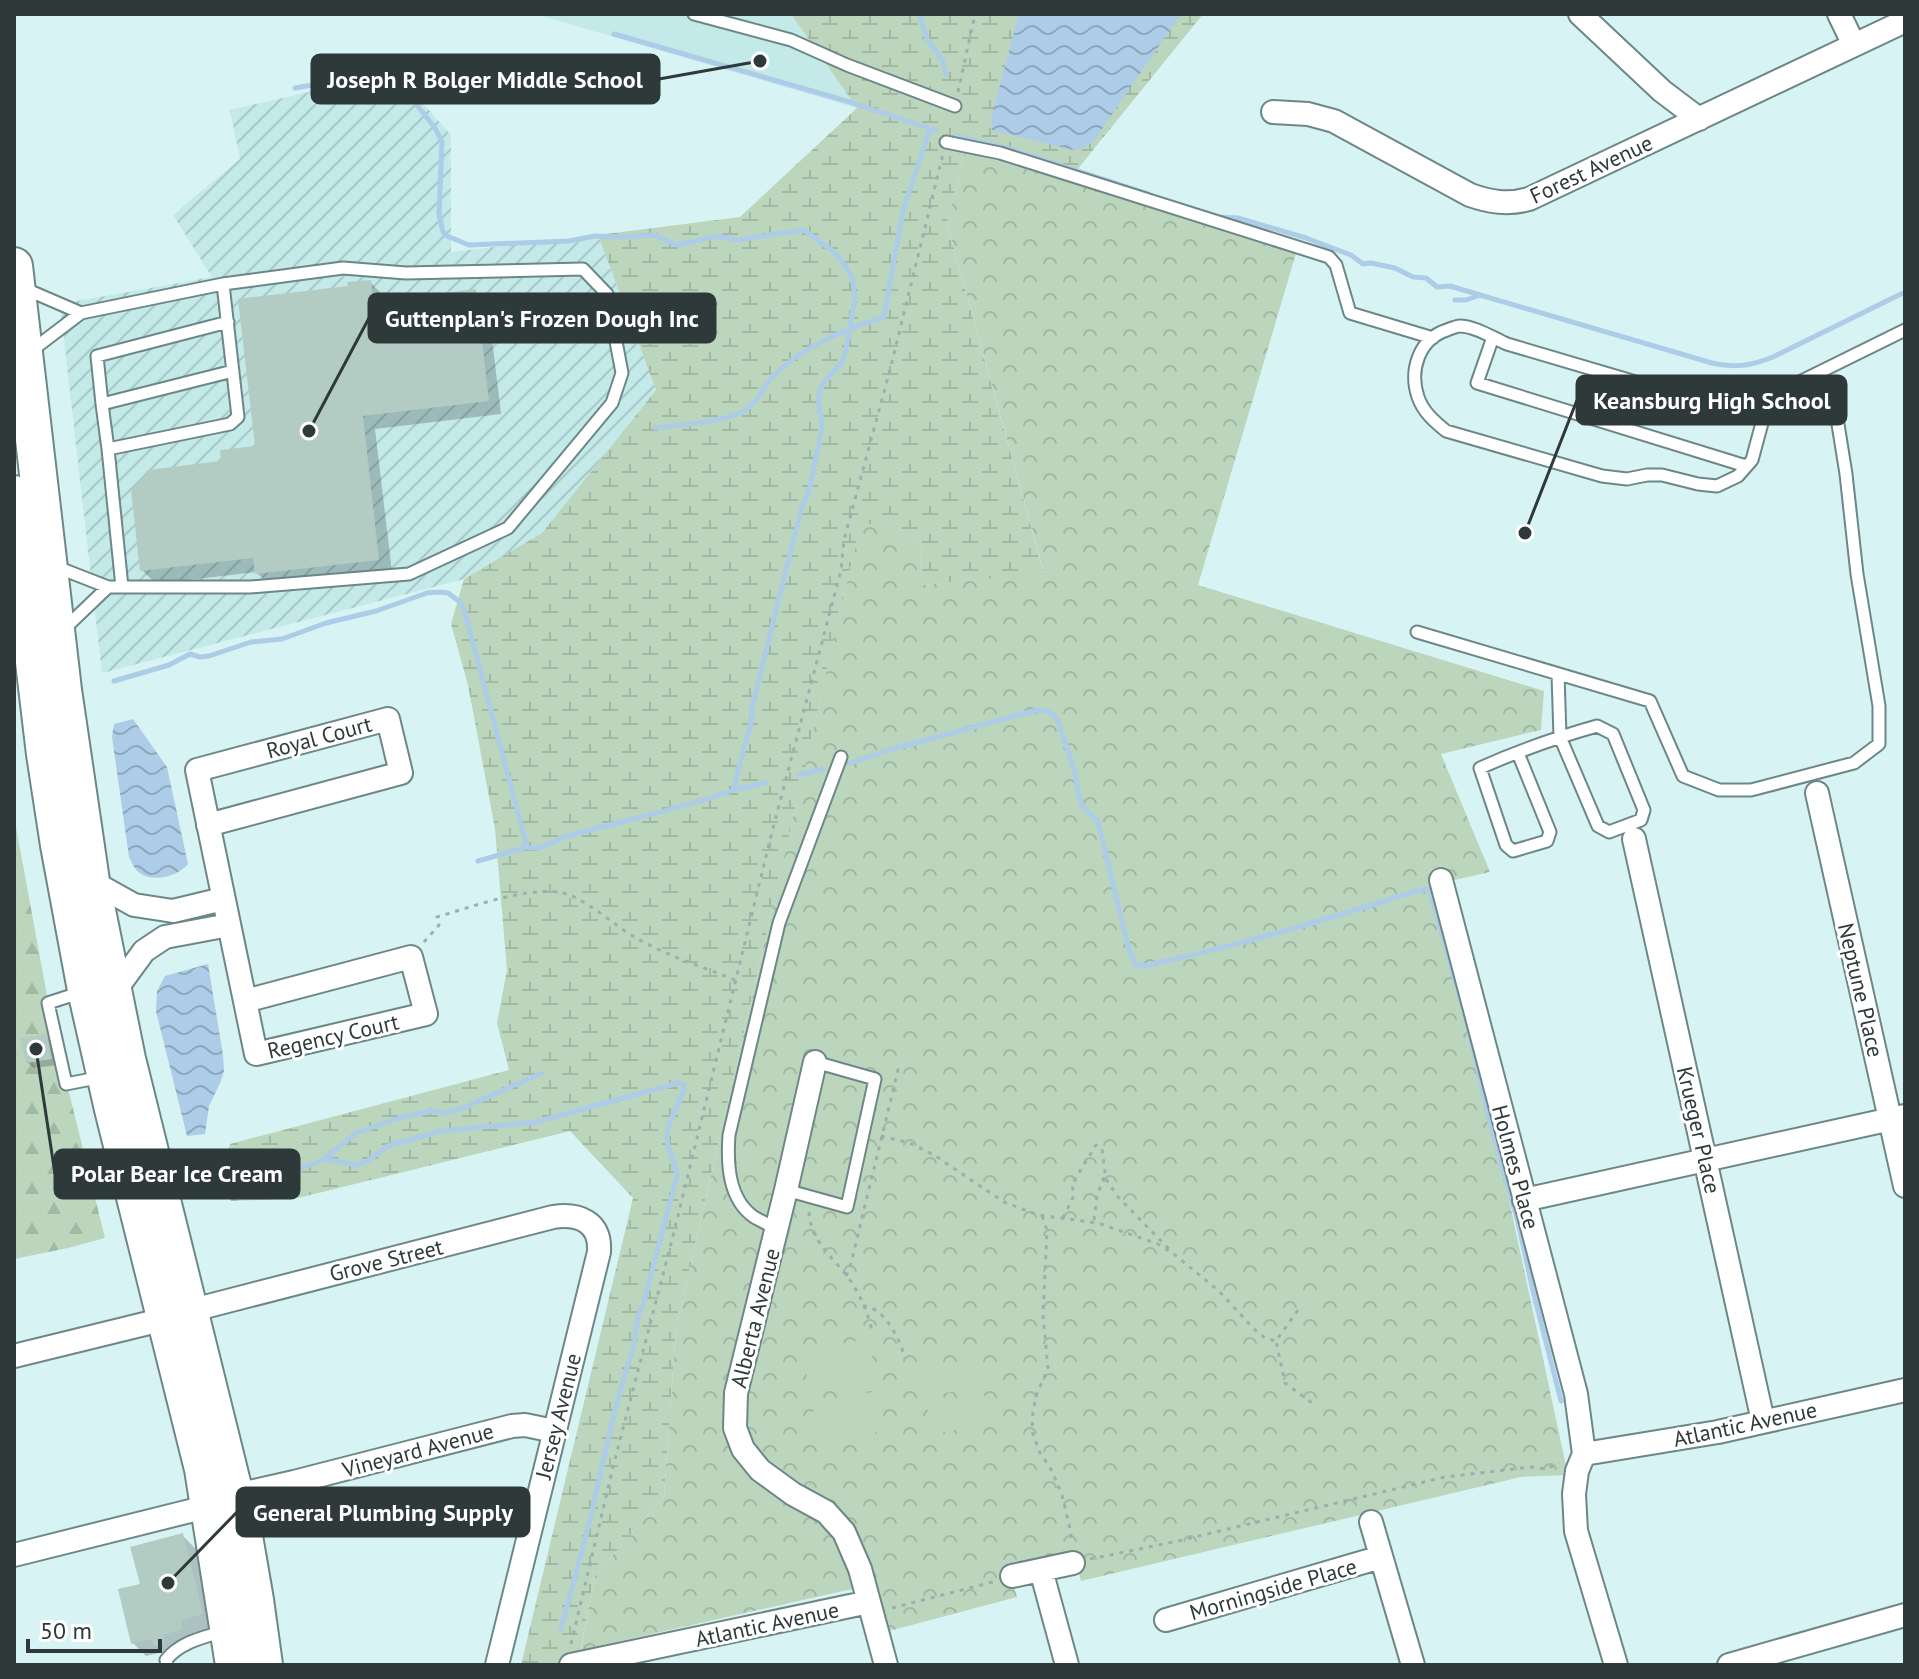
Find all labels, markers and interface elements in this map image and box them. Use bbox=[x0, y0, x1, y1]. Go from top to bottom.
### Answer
callout: Joseph R Bolger Middle School bbox=[312, 55, 659, 103]
text: Joseph R Bolger Middle School bbox=[326, 64, 644, 95]
street label: Forest Avenue bbox=[1525, 128, 1657, 210]
callout: Guttenplan's Frozen Dough Inc bbox=[369, 294, 715, 342]
text: Guttenplan's Frozen Dough Inc bbox=[385, 303, 699, 334]
callout: Keansburg High School bbox=[1577, 376, 1846, 424]
text: Keansburg High School bbox=[1593, 385, 1832, 416]
street label: Royal Court bbox=[263, 709, 375, 765]
street label: Neptune Place bbox=[1832, 920, 1890, 1060]
street label: Regency Court bbox=[265, 1007, 402, 1065]
street label: Krueger Place bbox=[1671, 1064, 1727, 1196]
street label: Holmes Place bbox=[1486, 1102, 1546, 1232]
callout: Polar Bear Ice Cream bbox=[55, 1150, 299, 1198]
text: Polar Bear Ice Cream bbox=[71, 1158, 283, 1189]
street label: Grove Street bbox=[326, 1232, 446, 1288]
street label: Alberta Avenue bbox=[724, 1245, 786, 1391]
street label: Jersey Avenue bbox=[529, 1350, 587, 1483]
street label: Atlantic Avenue bbox=[1671, 1395, 1819, 1453]
street label: Vineyard Avenue bbox=[338, 1416, 497, 1484]
callout: General Plumbing Supply bbox=[237, 1488, 529, 1536]
text: General Plumbing Supply bbox=[253, 1497, 514, 1528]
street label: Morningside Place bbox=[1186, 1552, 1360, 1626]
street label: Atlantic Avenue bbox=[693, 1595, 841, 1653]
scale bar bbox=[28, 1603, 160, 1653]
text: 50 m bbox=[40, 1615, 92, 1646]

